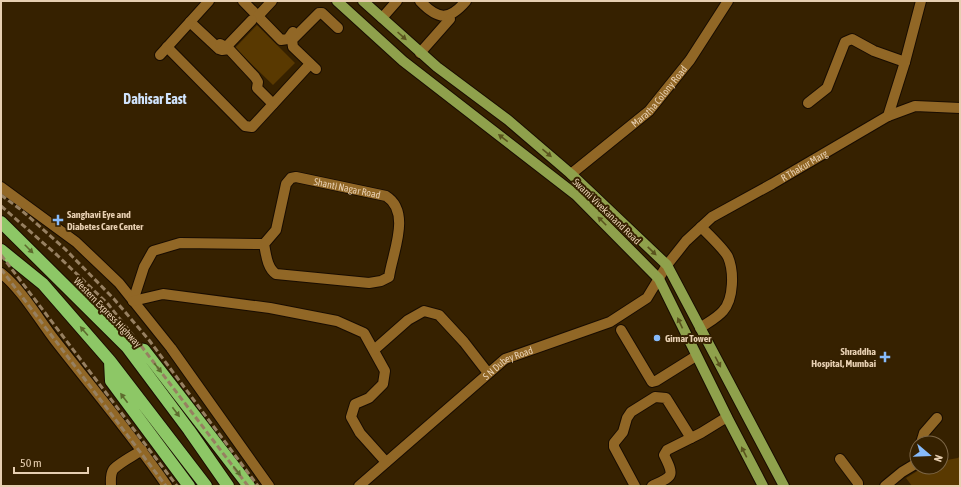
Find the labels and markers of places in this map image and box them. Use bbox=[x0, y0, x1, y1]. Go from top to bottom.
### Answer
place label: Sanghavi Eye and Diabetes Care Center bbox=[67, 209, 144, 232]
marker: Sanghavi Eye and Diabetes Care Center bbox=[52, 214, 64, 226]
marker: Girnar Tower bbox=[652, 333, 662, 343]
place label: Girnar Tower bbox=[665, 333, 712, 344]
place label: Shraddha Hospital, Mumbai bbox=[811, 346, 876, 369]
marker: Shraddha Hospital, Mumbai bbox=[879, 351, 891, 363]

